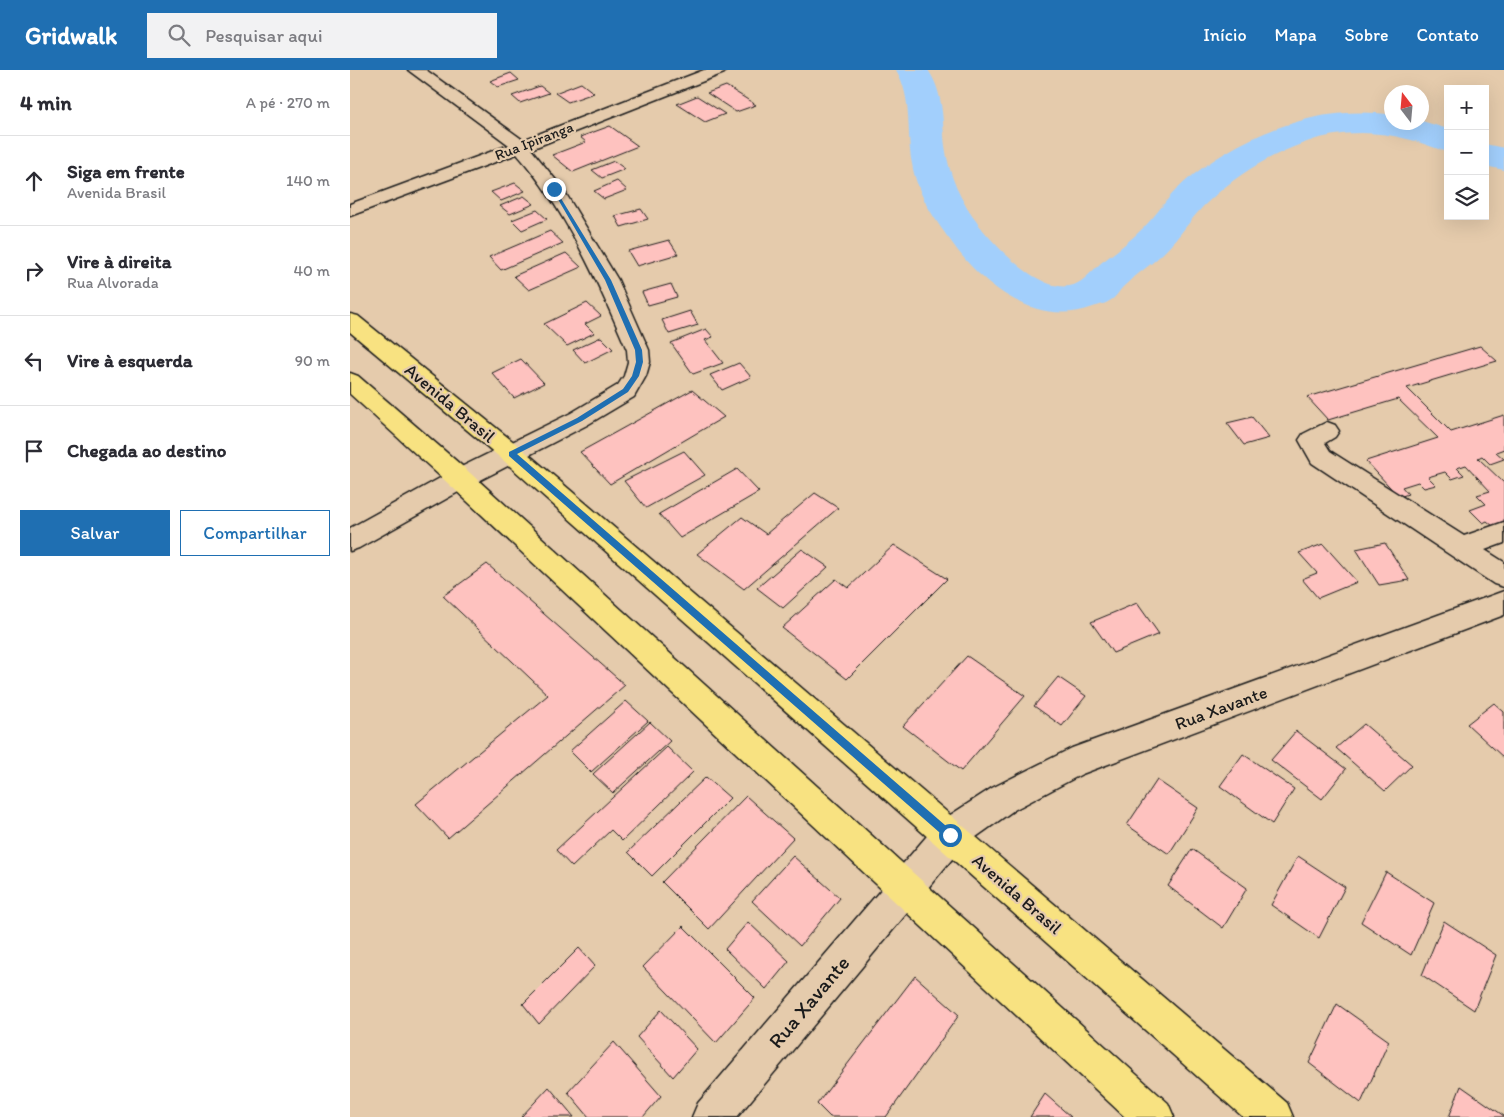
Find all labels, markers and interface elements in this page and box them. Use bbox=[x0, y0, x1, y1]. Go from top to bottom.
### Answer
search box bbox=[147, 13, 497, 58]
text: Gridwalk bbox=[25, 21, 117, 50]
icon: search bbox=[165, 21, 193, 49]
text: Pesquisar aqui bbox=[205, 24, 323, 47]
text: Início bbox=[1203, 24, 1247, 46]
text: Mapa bbox=[1275, 24, 1317, 46]
text: Sobre bbox=[1345, 24, 1389, 46]
text: Contato bbox=[1417, 24, 1479, 46]
north arrow bbox=[1384, 85, 1429, 130]
map controls bbox=[1444, 85, 1489, 220]
button: + bbox=[1444, 85, 1489, 130]
text: 4 min bbox=[20, 90, 72, 115]
text: A pé · 270 m bbox=[246, 93, 330, 112]
street label: Rua Ipiranga bbox=[492, 118, 576, 164]
button: − bbox=[1444, 130, 1489, 175]
text: Siga em frente bbox=[67, 160, 185, 183]
icon: ahead bbox=[20, 167, 48, 195]
text: 140 m bbox=[286, 171, 330, 190]
button: layers bbox=[1444, 175, 1489, 220]
route end bbox=[543, 178, 566, 201]
text: Avenida Brasil bbox=[67, 183, 166, 202]
text: Vire à direita bbox=[67, 250, 172, 273]
icon: right bbox=[20, 257, 48, 285]
text: 40 m bbox=[293, 261, 330, 280]
text: Rua Alvorada bbox=[67, 273, 159, 292]
icon: left bbox=[20, 347, 48, 375]
text: Vire à esquerda bbox=[67, 349, 193, 372]
text: 90 m bbox=[295, 351, 330, 370]
street label: Avenida Brasil bbox=[400, 359, 500, 447]
icon: arrive bbox=[20, 437, 48, 465]
text: Chegada ao destino bbox=[67, 439, 226, 462]
button: Salvar bbox=[20, 510, 170, 556]
button: Compartilhar bbox=[180, 510, 330, 556]
street label: Rua Xavante bbox=[1172, 681, 1270, 735]
route start bbox=[939, 824, 962, 847]
street label: Avenida Brasil bbox=[968, 849, 1066, 939]
street label: Rua Xavante bbox=[763, 950, 854, 1053]

